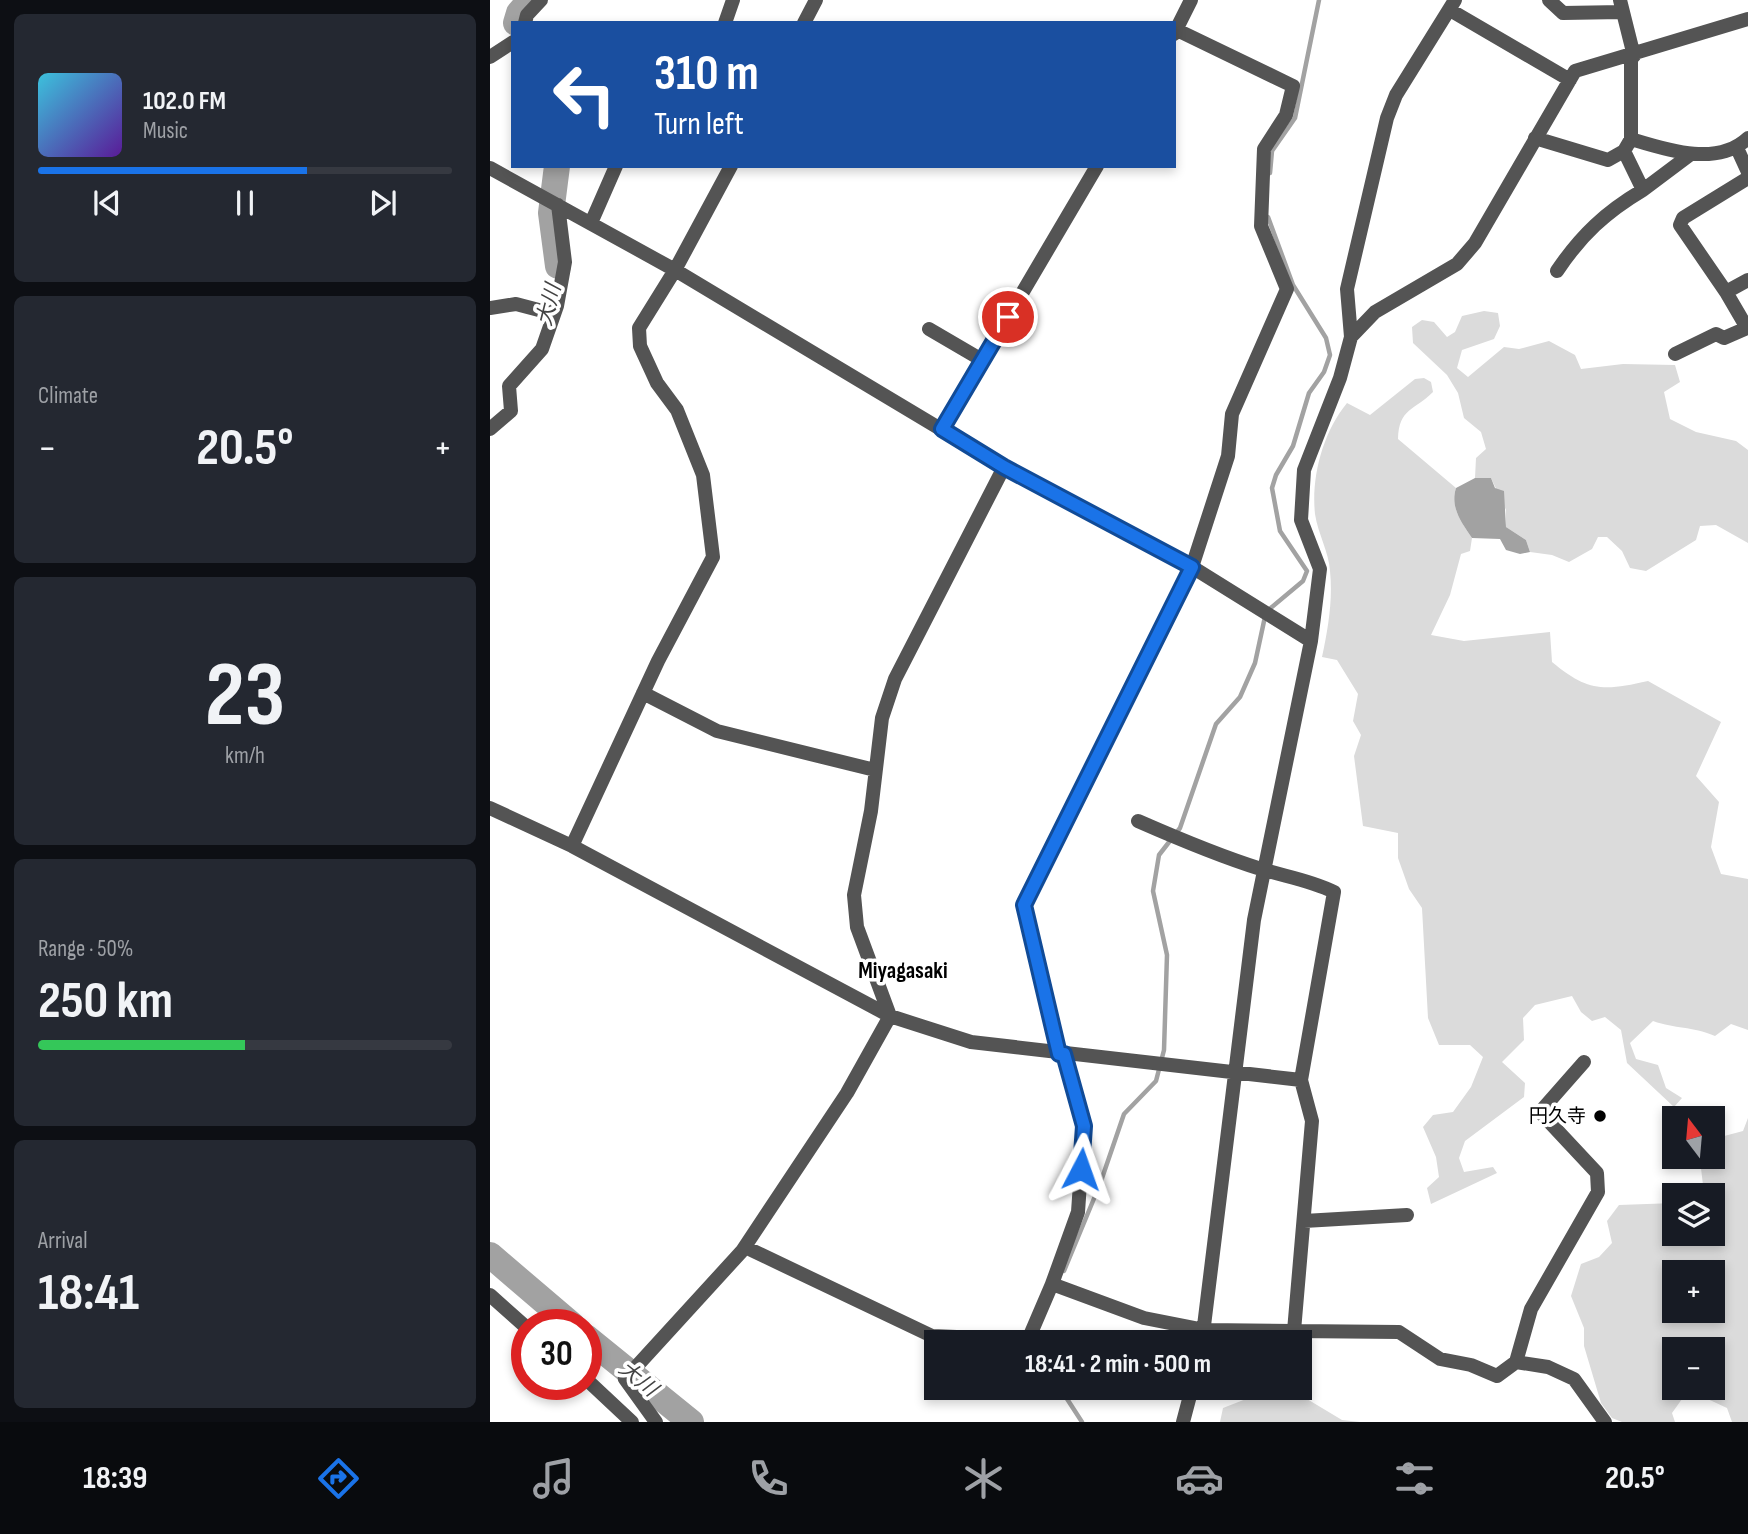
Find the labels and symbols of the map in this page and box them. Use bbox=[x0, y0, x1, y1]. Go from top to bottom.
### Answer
water label: 大川 bbox=[532, 280, 567, 328]
pin bbox=[978, 287, 1038, 347]
district label: Miyagasaki bbox=[858, 957, 948, 985]
place label: 円久寺 bbox=[1529, 1105, 1586, 1128]
north arrow bbox=[1662, 1106, 1726, 1169]
marker: 円久寺 bbox=[1592, 1108, 1608, 1124]
position arrow bbox=[1044, 1132, 1118, 1206]
speed limit sign: 30 bbox=[511, 1309, 602, 1400]
water label: 大川 bbox=[614, 1356, 664, 1403]

